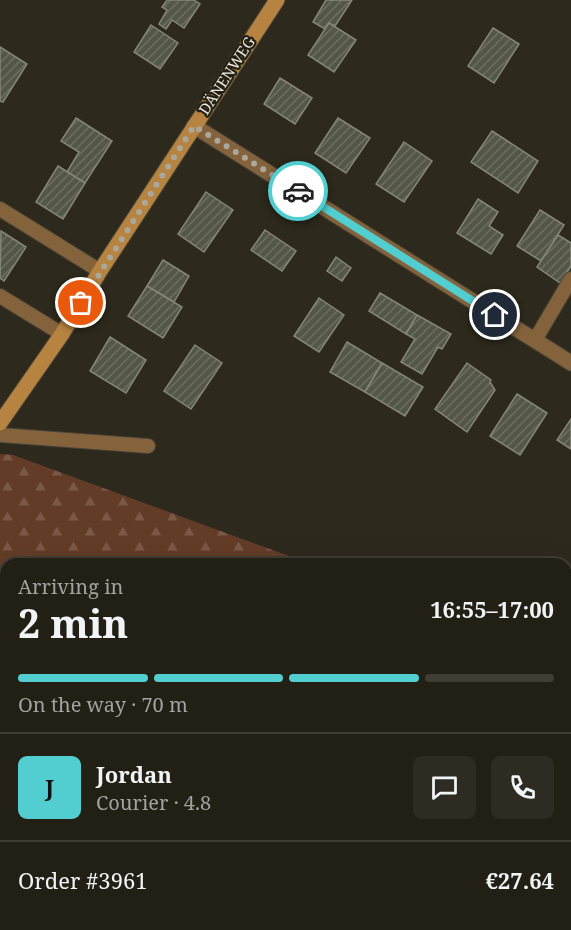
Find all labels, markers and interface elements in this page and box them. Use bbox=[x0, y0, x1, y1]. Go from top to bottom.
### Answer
street label: DÄNENWEG bbox=[193, 32, 259, 118]
courier bbox=[268, 161, 328, 221]
icon: car bbox=[282, 175, 315, 208]
pin bbox=[55, 277, 106, 328]
icon: bag bbox=[64, 286, 97, 319]
pin bbox=[469, 289, 520, 340]
icon: home bbox=[478, 298, 511, 331]
text: Arriving in bbox=[18, 573, 123, 600]
text: 16:55–17:00 bbox=[430, 594, 554, 624]
text: 2 min bbox=[18, 596, 128, 649]
text: On the way · 70 m bbox=[18, 691, 188, 718]
button: chat bbox=[413, 756, 476, 819]
button: phone bbox=[491, 756, 554, 819]
text: Jordan bbox=[96, 759, 172, 789]
text: J bbox=[45, 772, 54, 802]
text: Courier · 4.8 bbox=[96, 789, 211, 816]
text: Order #3961 bbox=[18, 865, 148, 895]
text: €27.64 bbox=[486, 865, 554, 895]

